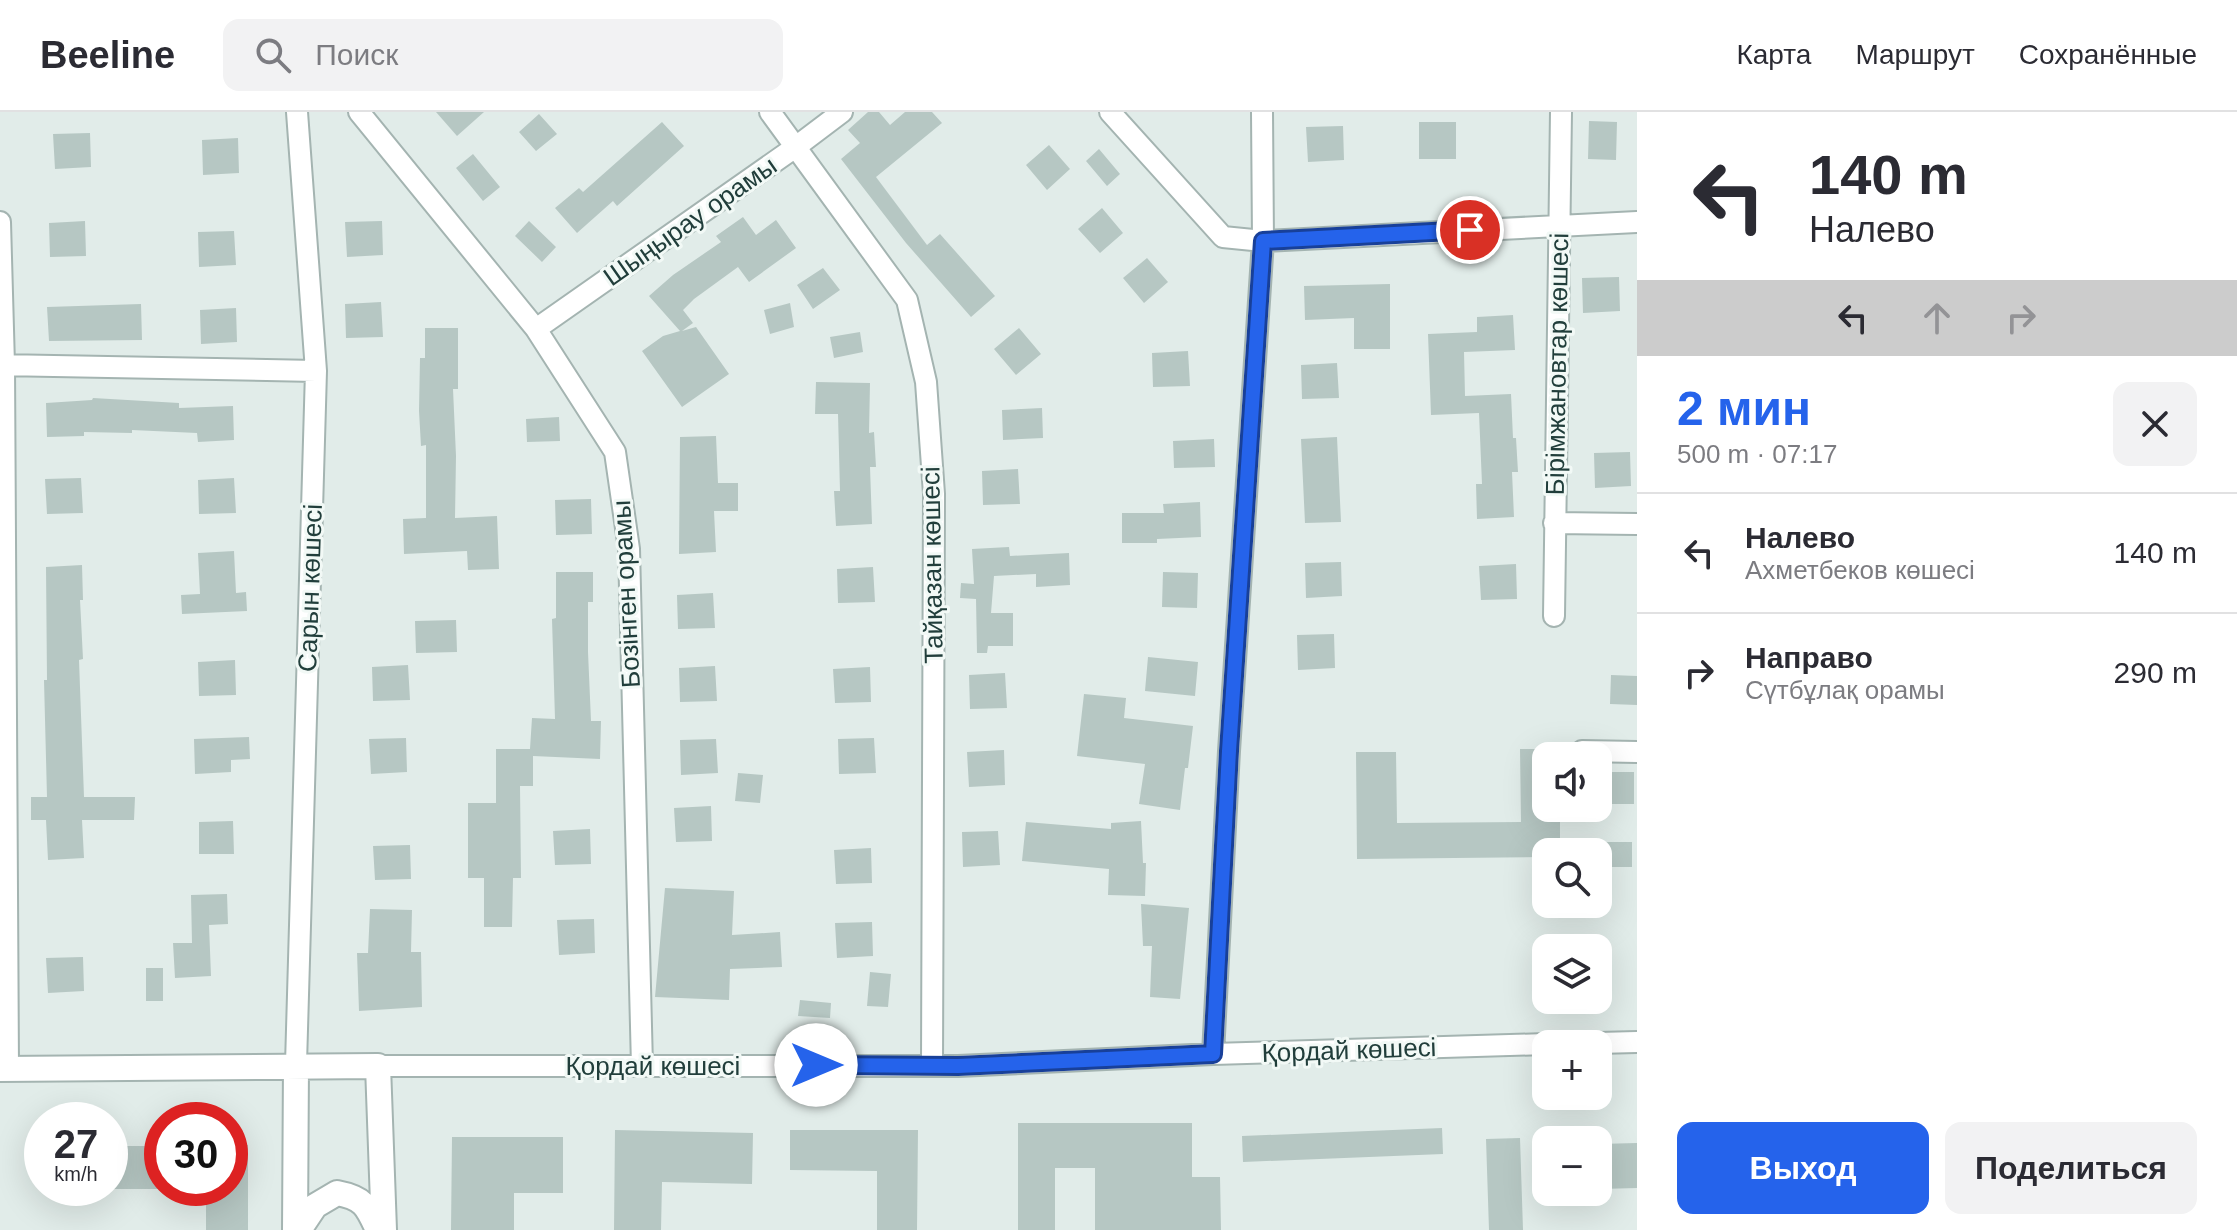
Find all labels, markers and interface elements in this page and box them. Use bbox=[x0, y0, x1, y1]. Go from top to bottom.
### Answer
search box bbox=[223, 19, 783, 91]
icon: search bbox=[251, 33, 295, 77]
text: Beeline bbox=[40, 34, 175, 76]
text: Поиск bbox=[315, 38, 398, 71]
text: Карта bbox=[1736, 39, 1811, 70]
text: Маршрут bbox=[1855, 39, 1975, 70]
text: Сохранённые bbox=[2019, 39, 2197, 70]
text: 140 m bbox=[1809, 143, 1968, 206]
icon: left bbox=[1677, 144, 1781, 248]
street label: Шыңырау орамы bbox=[598, 150, 782, 292]
pin bbox=[1436, 196, 1504, 264]
icon: arrive bbox=[1448, 208, 1492, 252]
text: Налево bbox=[1809, 209, 1935, 250]
street label: Бірімжановтар көшесі bbox=[1540, 232, 1574, 496]
icon: left bbox=[1831, 296, 1875, 340]
icon: ahead bbox=[1915, 296, 1959, 340]
icon: right bbox=[1999, 296, 2043, 340]
text: 2 мин bbox=[1677, 382, 1811, 435]
button: close bbox=[2113, 382, 2197, 466]
text: 500 m · 07:17 bbox=[1677, 439, 1837, 469]
street label: Тайқазан көшесі bbox=[915, 466, 949, 664]
street label: Бозінген орамы bbox=[606, 499, 646, 689]
street label: Сарын көшесі bbox=[292, 503, 328, 673]
text: Налево bbox=[1745, 521, 1855, 554]
icon: left bbox=[1677, 531, 1721, 575]
text: 140 m bbox=[2114, 536, 2197, 569]
text: Ахметбеков көшесі bbox=[1745, 555, 1975, 585]
text: Направо bbox=[1745, 641, 1873, 674]
icon: right bbox=[1677, 651, 1721, 695]
text: 290 m bbox=[2114, 656, 2197, 689]
text: Cүтбұлақ орамы bbox=[1745, 675, 1945, 705]
map controls bbox=[1532, 742, 1612, 1206]
button: sound bbox=[1532, 742, 1612, 822]
button: search bbox=[1532, 838, 1612, 918]
button: layers bbox=[1532, 934, 1612, 1014]
position arrow bbox=[774, 1023, 858, 1107]
button: + bbox=[1532, 1030, 1612, 1110]
street label: Қордай көшесі bbox=[1261, 1032, 1437, 1068]
street label: Қордай көшесі bbox=[566, 1051, 740, 1081]
speed limit sign: 30 bbox=[144, 1102, 248, 1206]
text: 27 bbox=[54, 1122, 98, 1166]
button: Выход bbox=[1677, 1122, 1929, 1214]
button: Поделиться bbox=[1945, 1122, 2197, 1214]
button: − bbox=[1532, 1126, 1612, 1206]
text: km/h bbox=[54, 1163, 98, 1185]

